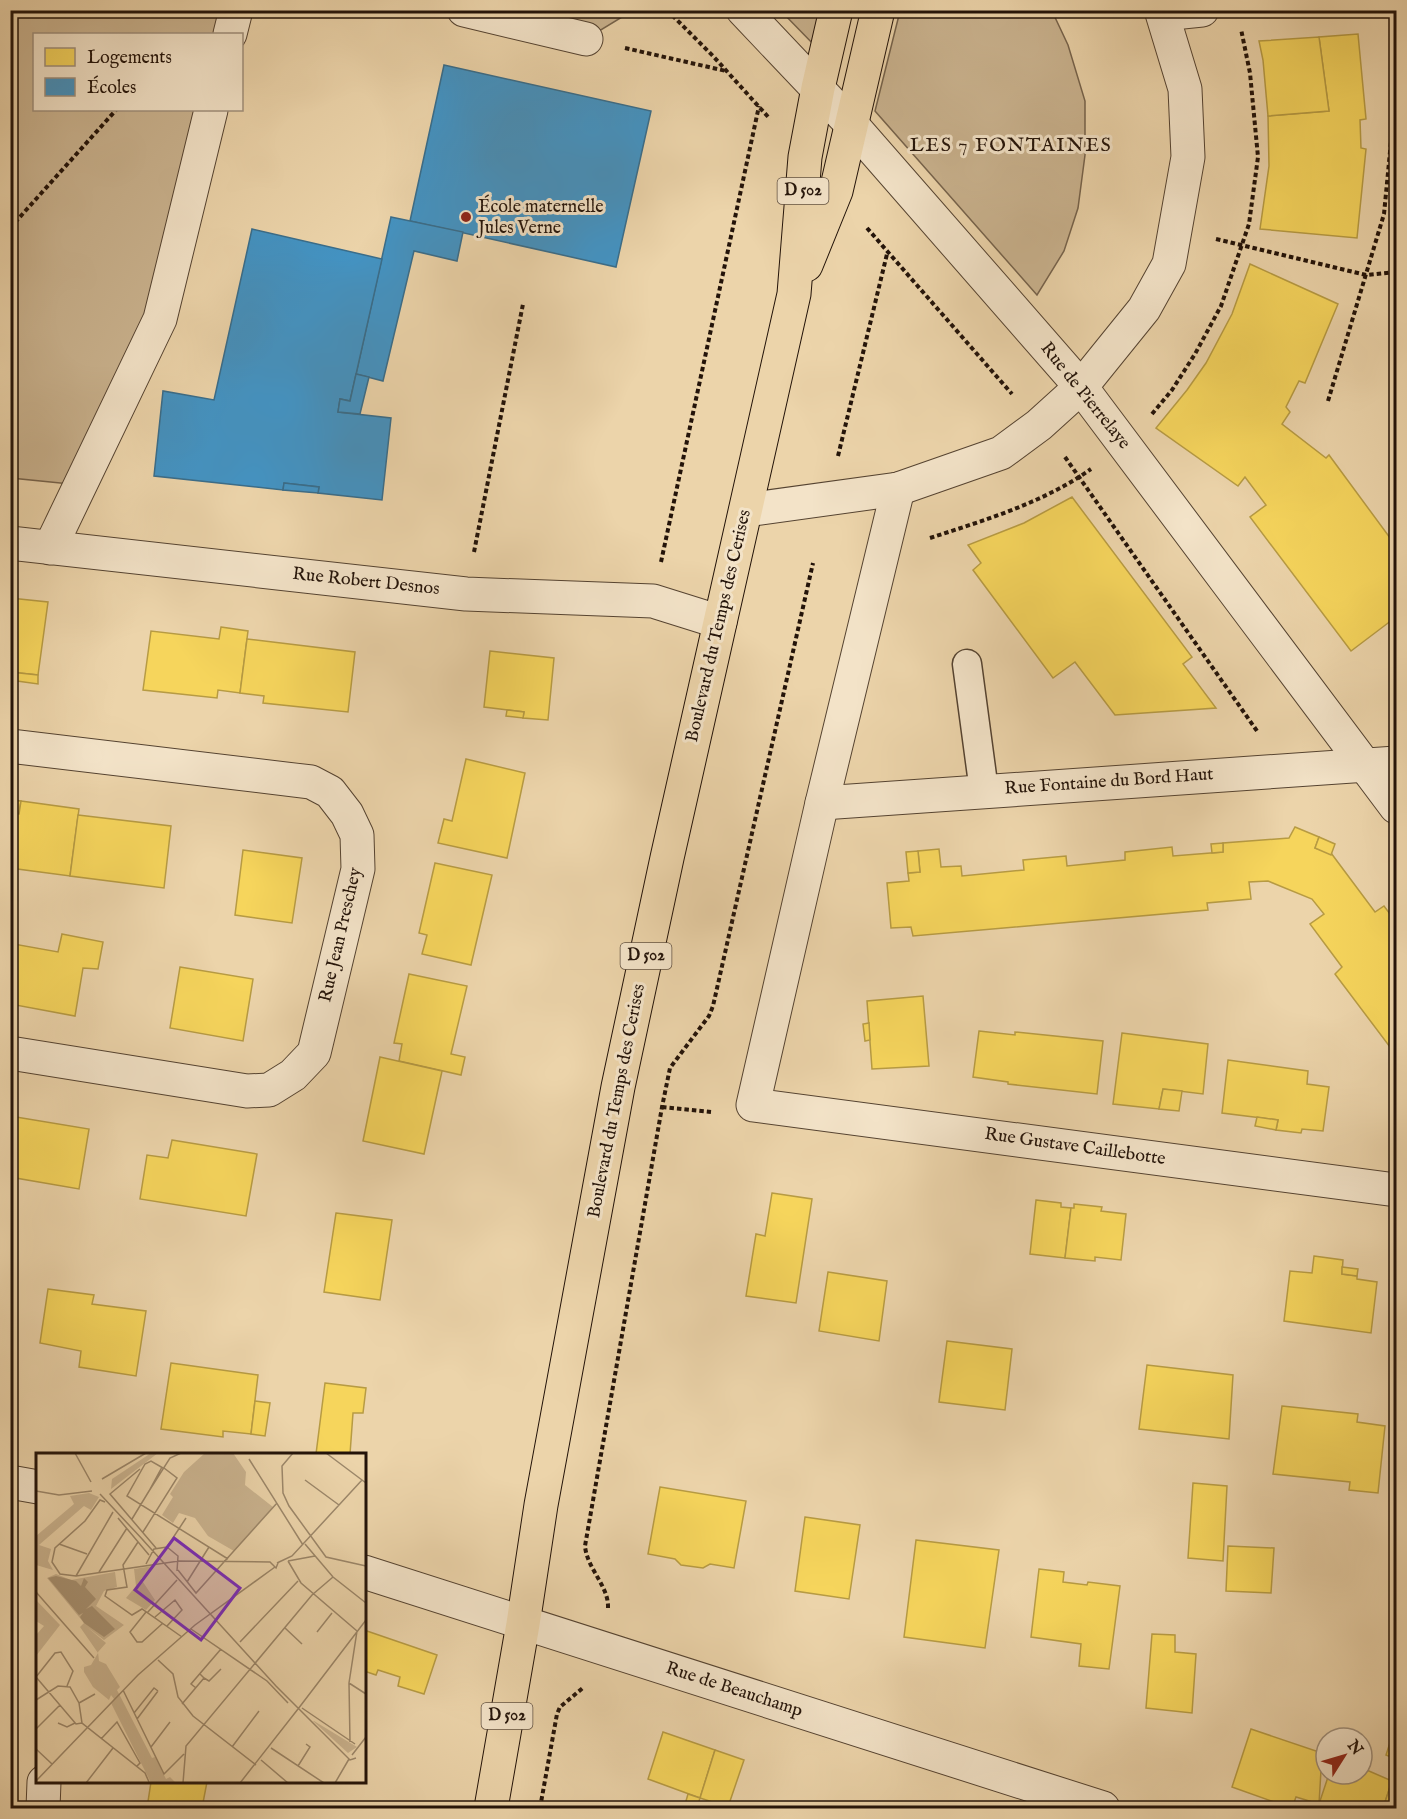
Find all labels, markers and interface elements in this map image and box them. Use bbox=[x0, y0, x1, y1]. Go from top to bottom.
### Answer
legend bbox=[33, 33, 243, 111]
text: Logements bbox=[87, 47, 172, 70]
text: Écoles bbox=[87, 75, 136, 100]
district label: LES 7 FONTAINES bbox=[910, 133, 1112, 158]
road number: D 502 bbox=[778, 178, 828, 204]
place label: École maternelle Jules Verne bbox=[476, 194, 603, 240]
marker: École maternelle Jules Verne bbox=[459, 210, 473, 224]
street label: Rue de Pierrelaye bbox=[1035, 338, 1135, 454]
street label: Boulevard du Temps des Cerises bbox=[681, 507, 757, 745]
street label: Rue Robert Desnos bbox=[291, 563, 441, 601]
street label: Rue Fontaine du Bord Haut bbox=[1004, 763, 1214, 801]
street label: Rue Jean Preschey bbox=[314, 865, 368, 1005]
road number: D 502 bbox=[620, 943, 672, 969]
street label: Boulevard du Temps des Cerises bbox=[583, 982, 651, 1220]
street label: Rue Gustave Caillebotte bbox=[983, 1123, 1167, 1171]
inset map bbox=[36, 1453, 366, 1783]
street label: Rue de Beauchamp bbox=[662, 1657, 806, 1723]
road number: D 502 bbox=[482, 1703, 532, 1729]
north arrow bbox=[1314, 1726, 1374, 1786]
text: N bbox=[1342, 1736, 1367, 1760]

